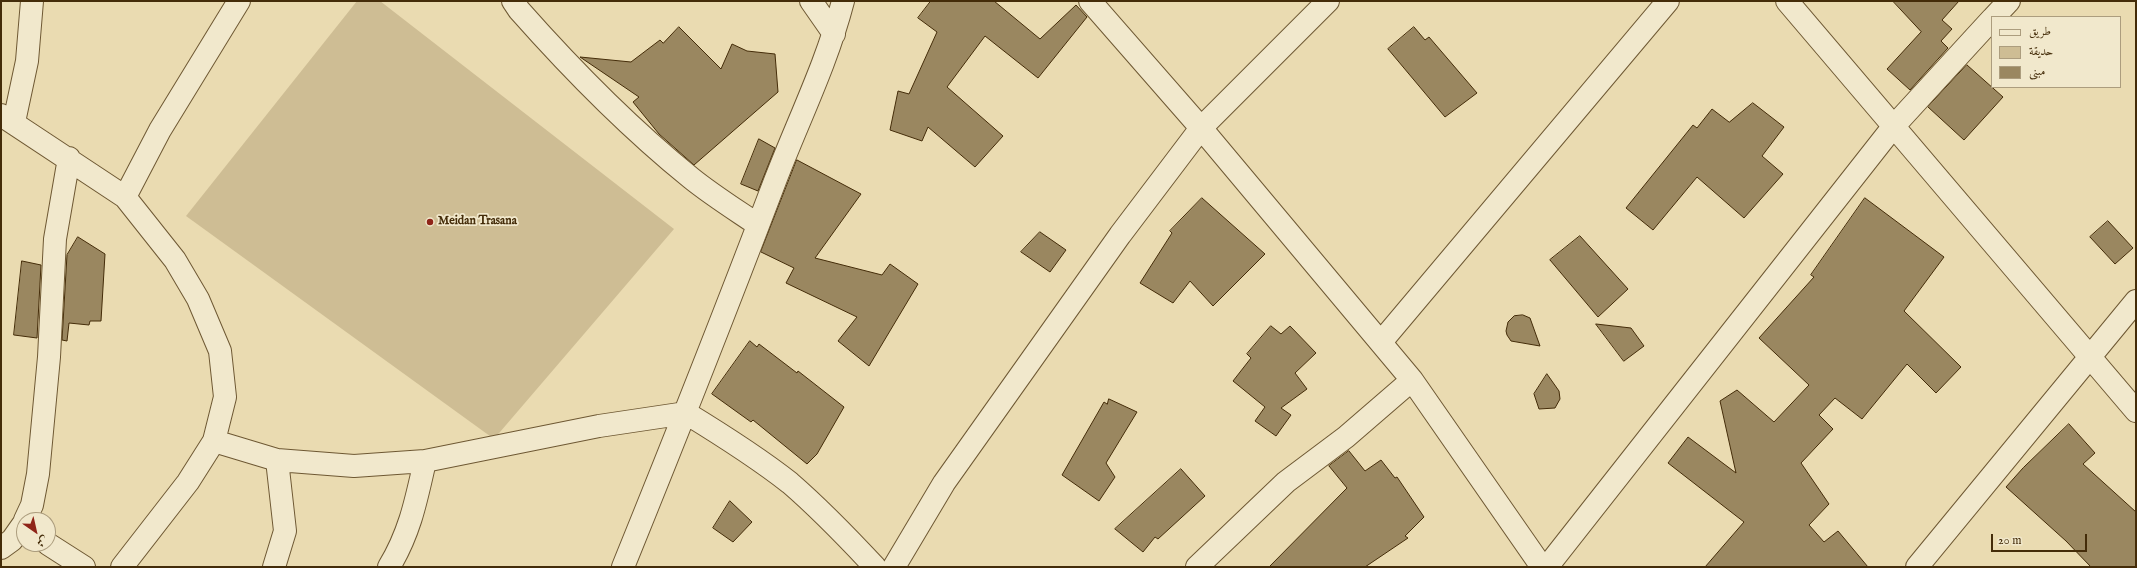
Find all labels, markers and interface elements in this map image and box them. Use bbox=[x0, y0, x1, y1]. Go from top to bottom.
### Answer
legend bbox=[1991, 16, 2121, 88]
text: طريق bbox=[2029, 24, 2051, 39]
text: حديقة bbox=[2029, 44, 2053, 59]
text: مبنى bbox=[2029, 64, 2045, 79]
place label: Meidan Trasana bbox=[438, 215, 517, 229]
marker: Meidan Trasana bbox=[425, 217, 435, 227]
north arrow bbox=[16, 512, 56, 552]
scale bar bbox=[1993, 526, 2089, 552]
text: ش bbox=[34, 532, 51, 550]
text: 20 m bbox=[1998, 533, 2021, 548]

